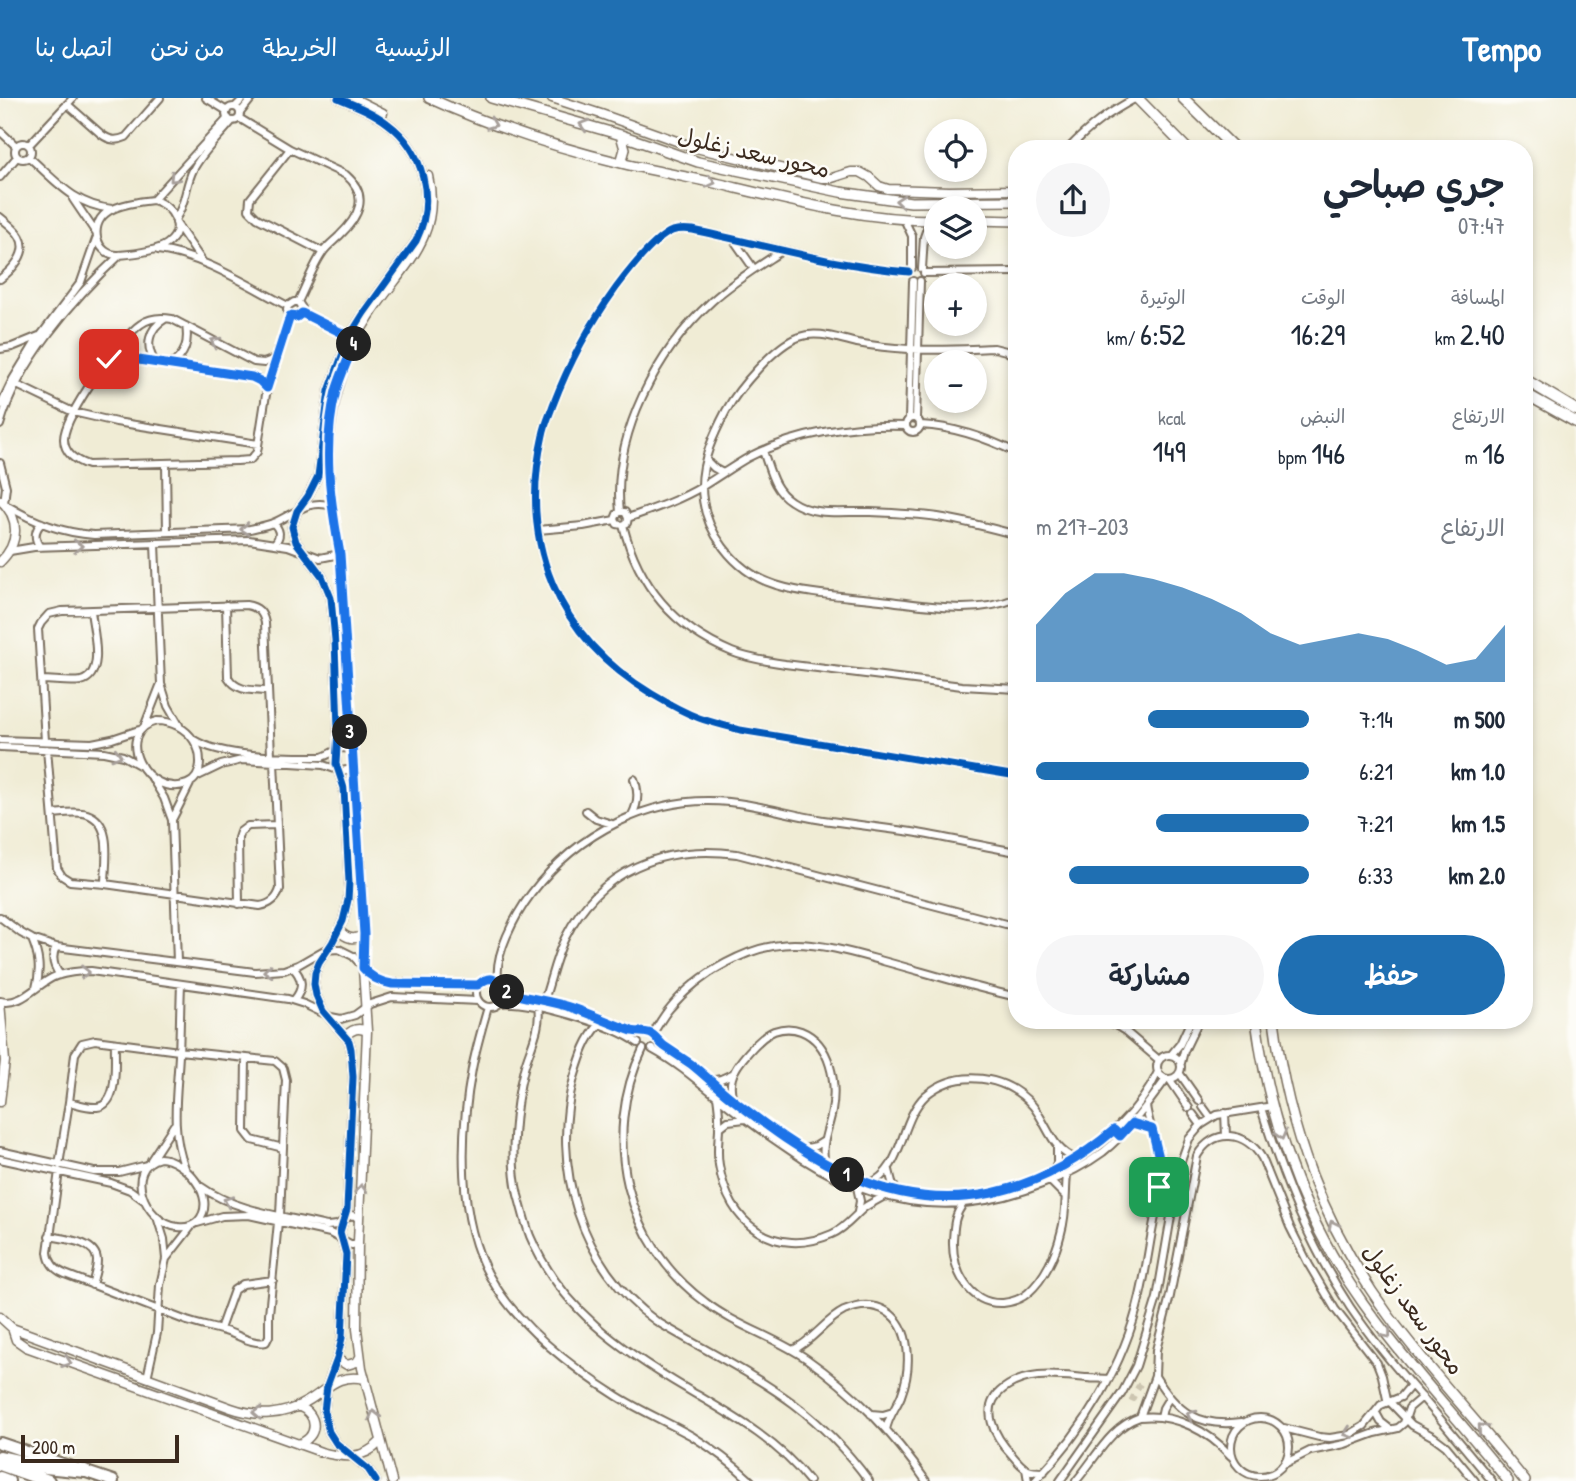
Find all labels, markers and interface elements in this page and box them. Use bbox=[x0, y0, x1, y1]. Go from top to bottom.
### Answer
text: Tempo bbox=[1463, 27, 1541, 71]
text: اتصل بنا bbox=[35, 31, 112, 63]
text: من نحن bbox=[150, 31, 224, 63]
text: الخريطة bbox=[262, 31, 337, 63]
text: الرئيسية bbox=[375, 31, 451, 63]
one-way arrow bbox=[485, 116, 497, 130]
one-way arrow bbox=[578, 119, 590, 133]
street label: محور سعد زغلول bbox=[675, 119, 833, 185]
map controls bbox=[924, 119, 987, 413]
button: locate bbox=[924, 119, 987, 182]
text: جري صباحي bbox=[1323, 158, 1505, 210]
button: share bbox=[1036, 163, 1110, 237]
one-way arrow bbox=[170, 170, 183, 183]
one-way arrow bbox=[705, 174, 717, 189]
one-way arrow bbox=[894, 193, 905, 208]
button: layers bbox=[924, 196, 987, 259]
text: 07:47 bbox=[1458, 210, 1505, 241]
button: + bbox=[924, 273, 987, 336]
text: الوتيرة bbox=[1140, 284, 1186, 310]
text: الوقت bbox=[1301, 284, 1345, 310]
text: المسافة bbox=[1451, 284, 1505, 310]
text: 6:52 bbox=[1140, 314, 1186, 354]
text: 16:29 bbox=[1290, 314, 1345, 354]
text: 2.40 bbox=[1460, 314, 1505, 354]
text: /km bbox=[1107, 325, 1140, 351]
text: km bbox=[1435, 325, 1460, 351]
pin: 4 bbox=[336, 327, 372, 362]
pin bbox=[79, 329, 139, 389]
text: 4 bbox=[350, 330, 357, 356]
one-way arrow bbox=[210, 337, 223, 350]
icon: check bbox=[90, 340, 128, 378]
button: − bbox=[924, 350, 987, 413]
text: النبض bbox=[1300, 403, 1345, 429]
text: الارتفاع bbox=[1452, 403, 1505, 429]
text: kcal bbox=[1158, 405, 1186, 431]
text: 149 bbox=[1153, 431, 1186, 471]
text: 146 bbox=[1311, 433, 1345, 473]
text: 16 bbox=[1482, 433, 1505, 473]
text: bpm bbox=[1278, 444, 1311, 470]
text: m bbox=[1465, 444, 1482, 470]
text: 203–217 m bbox=[1036, 511, 1128, 542]
text: الارتفاع bbox=[1441, 512, 1505, 543]
one-way arrow bbox=[239, 521, 250, 536]
one-way arrow bbox=[73, 539, 84, 554]
text: 7:14 bbox=[1359, 704, 1393, 735]
text: 500 m bbox=[1454, 704, 1505, 735]
pin: 3 bbox=[332, 714, 368, 750]
text: 3 bbox=[345, 718, 354, 744]
one-way arrow bbox=[110, 747, 122, 761]
text: 6:21 bbox=[1359, 756, 1393, 787]
text: 1.0 km bbox=[1451, 756, 1505, 787]
text: 7:21 bbox=[1357, 808, 1393, 839]
text: 1.5 km bbox=[1452, 808, 1505, 839]
text: 6:33 bbox=[1358, 860, 1393, 891]
text: 2.0 km bbox=[1449, 860, 1505, 891]
button: مشاركة bbox=[1036, 935, 1264, 1015]
button: حفظ bbox=[1278, 935, 1505, 1015]
one-way arrow bbox=[80, 964, 90, 980]
one-way arrow bbox=[262, 964, 273, 979]
pin: 2 bbox=[490, 974, 524, 1010]
text: 2 bbox=[502, 978, 511, 1004]
one-way arrow bbox=[1272, 1129, 1287, 1141]
pin bbox=[1129, 1157, 1189, 1217]
pin: 1 bbox=[830, 1158, 864, 1192]
text: 1 bbox=[843, 1161, 850, 1187]
icon: arrive bbox=[1140, 1168, 1178, 1206]
one-way arrow bbox=[353, 1184, 368, 1195]
one-way arrow bbox=[222, 1195, 235, 1209]
one-way arrow bbox=[1328, 1220, 1342, 1232]
street label: محور سعد زغلول bbox=[1356, 1237, 1472, 1381]
one-way arrow bbox=[1378, 1327, 1391, 1339]
one-way arrow bbox=[60, 1353, 72, 1367]
one-way arrow bbox=[251, 1406, 262, 1421]
one-way arrow bbox=[368, 1409, 382, 1421]
one-way arrow bbox=[1186, 1409, 1199, 1423]
one-way arrow bbox=[1478, 1423, 1490, 1436]
one-way arrow bbox=[1342, 1425, 1354, 1440]
scale bar bbox=[21, 1432, 178, 1464]
text: 200 m bbox=[32, 1434, 75, 1460]

